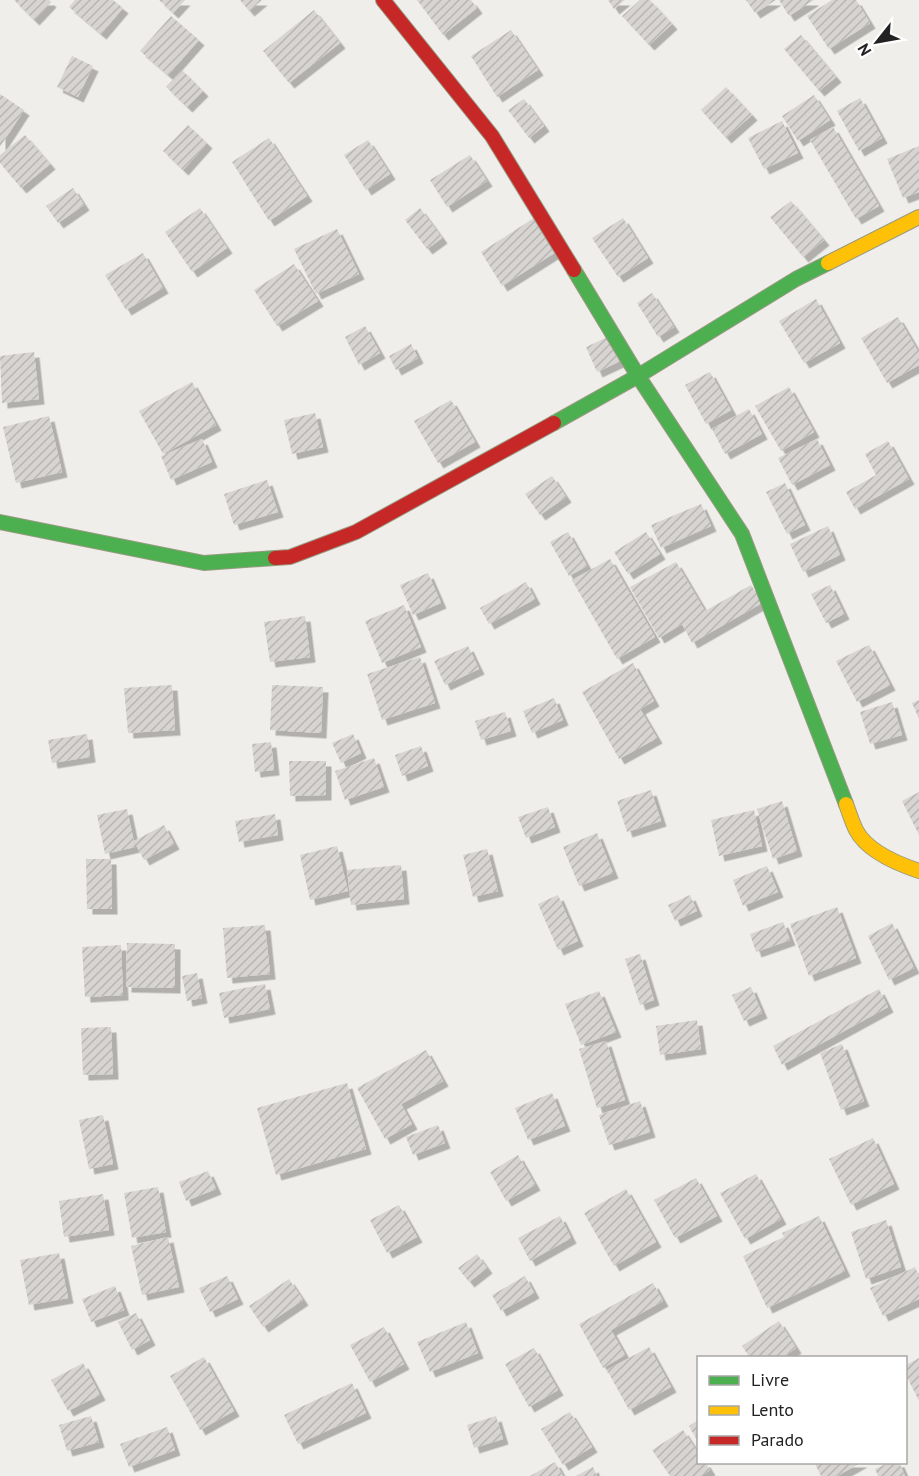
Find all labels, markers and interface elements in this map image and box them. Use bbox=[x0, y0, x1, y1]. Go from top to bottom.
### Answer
north arrow bbox=[847, 12, 907, 72]
text: N bbox=[853, 40, 875, 59]
legend bbox=[697, 1356, 907, 1464]
text: Livre bbox=[751, 1368, 789, 1391]
text: Lento bbox=[751, 1398, 794, 1421]
text: Parado bbox=[751, 1428, 804, 1451]

